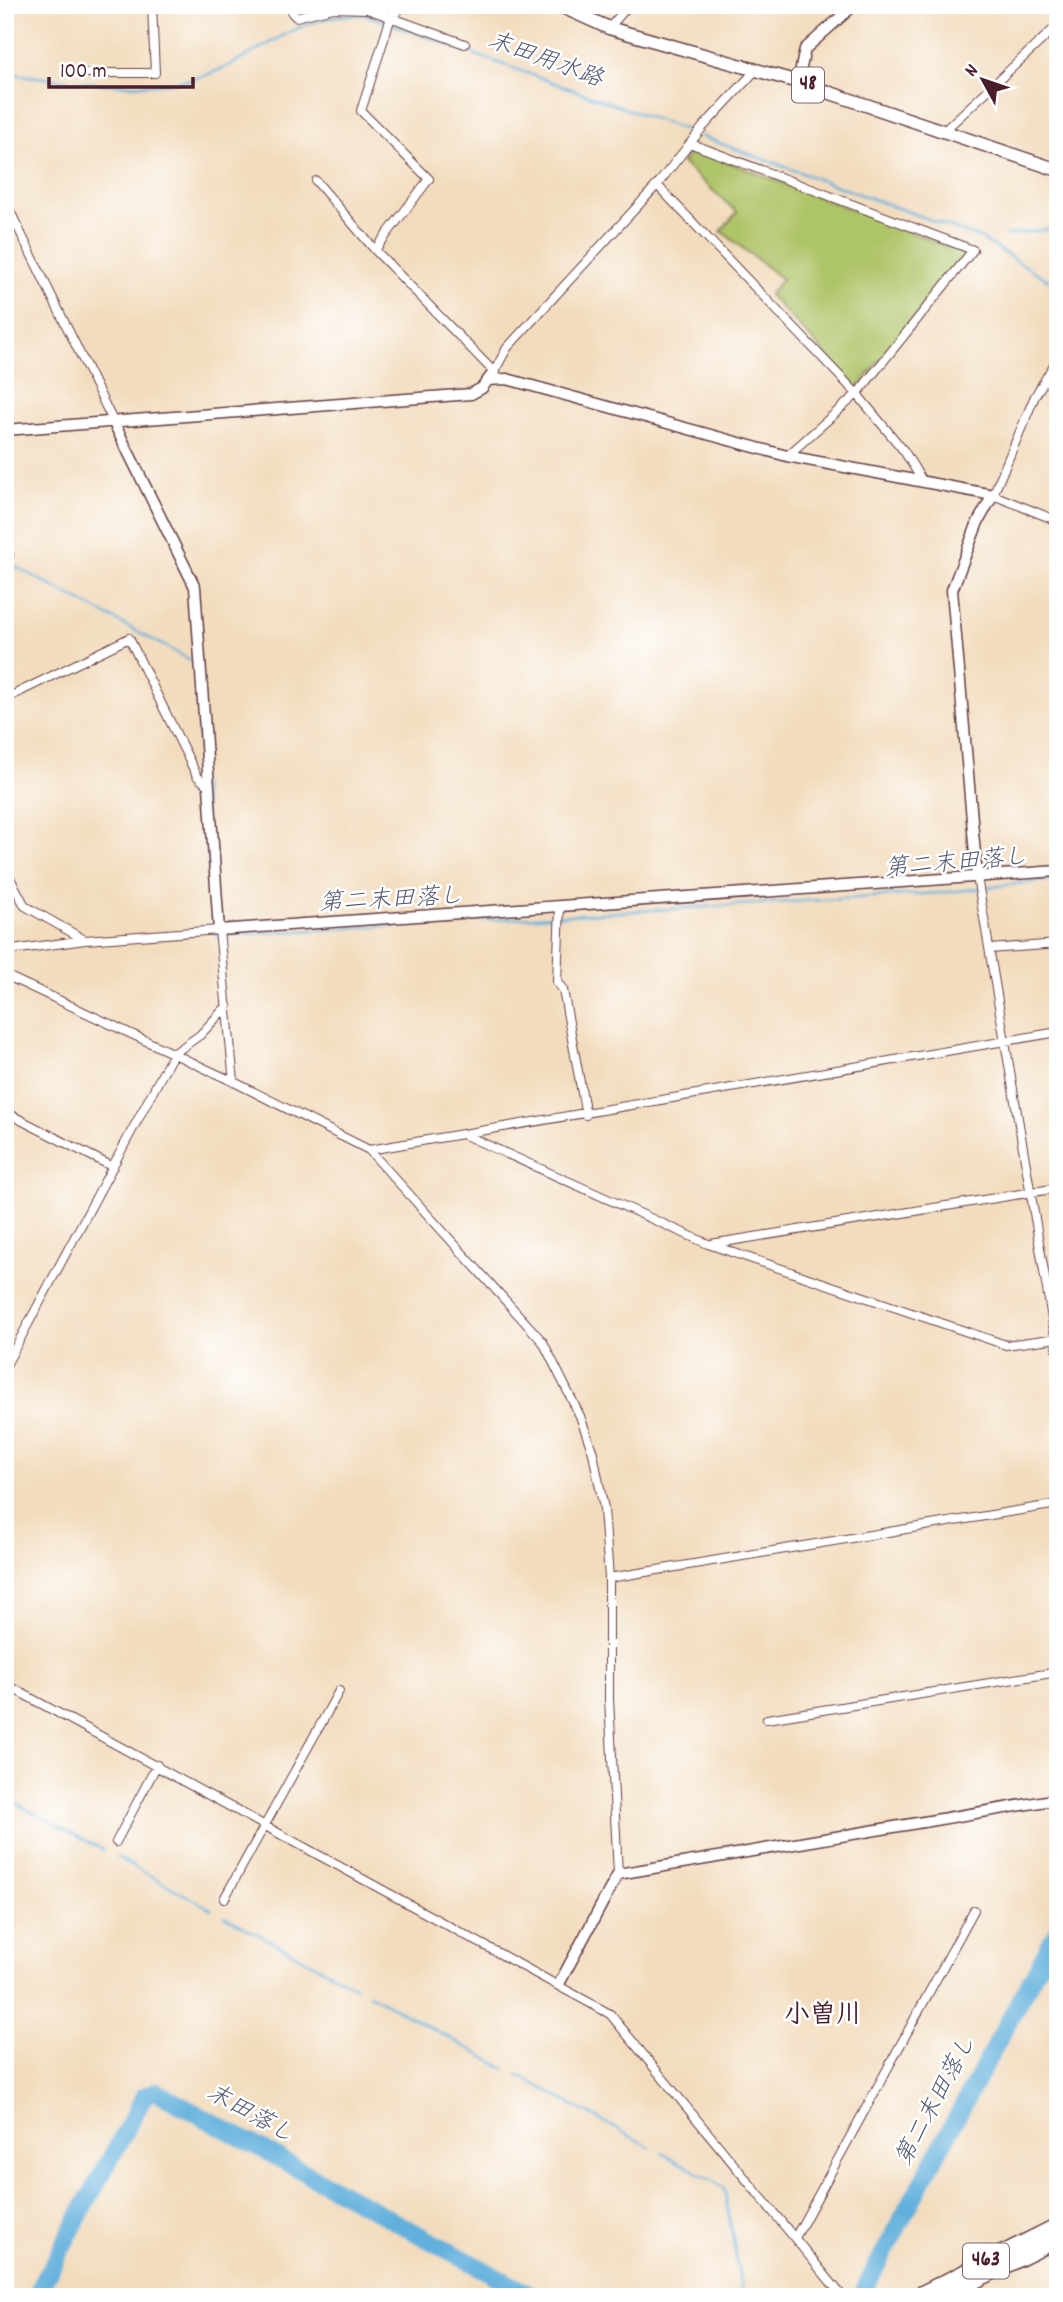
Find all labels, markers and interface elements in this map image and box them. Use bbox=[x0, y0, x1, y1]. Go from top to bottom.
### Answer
water label: 末田用水路 bbox=[483, 25, 609, 98]
scale bar bbox=[49, 46, 192, 90]
north arrow bbox=[948, 46, 1018, 116]
text: 100 m bbox=[60, 58, 107, 88]
text: N bbox=[959, 59, 986, 84]
road number: 48 bbox=[792, 68, 824, 102]
water label: 第二末田落し bbox=[883, 841, 1029, 887]
water label: 第二末田落し bbox=[318, 880, 464, 922]
district label: 小曽川 bbox=[784, 1998, 862, 2035]
water label: 第二末田落し bbox=[888, 2029, 986, 2173]
water label: 末田落し bbox=[200, 2077, 300, 2153]
road number: 463 bbox=[963, 2244, 1009, 2278]

